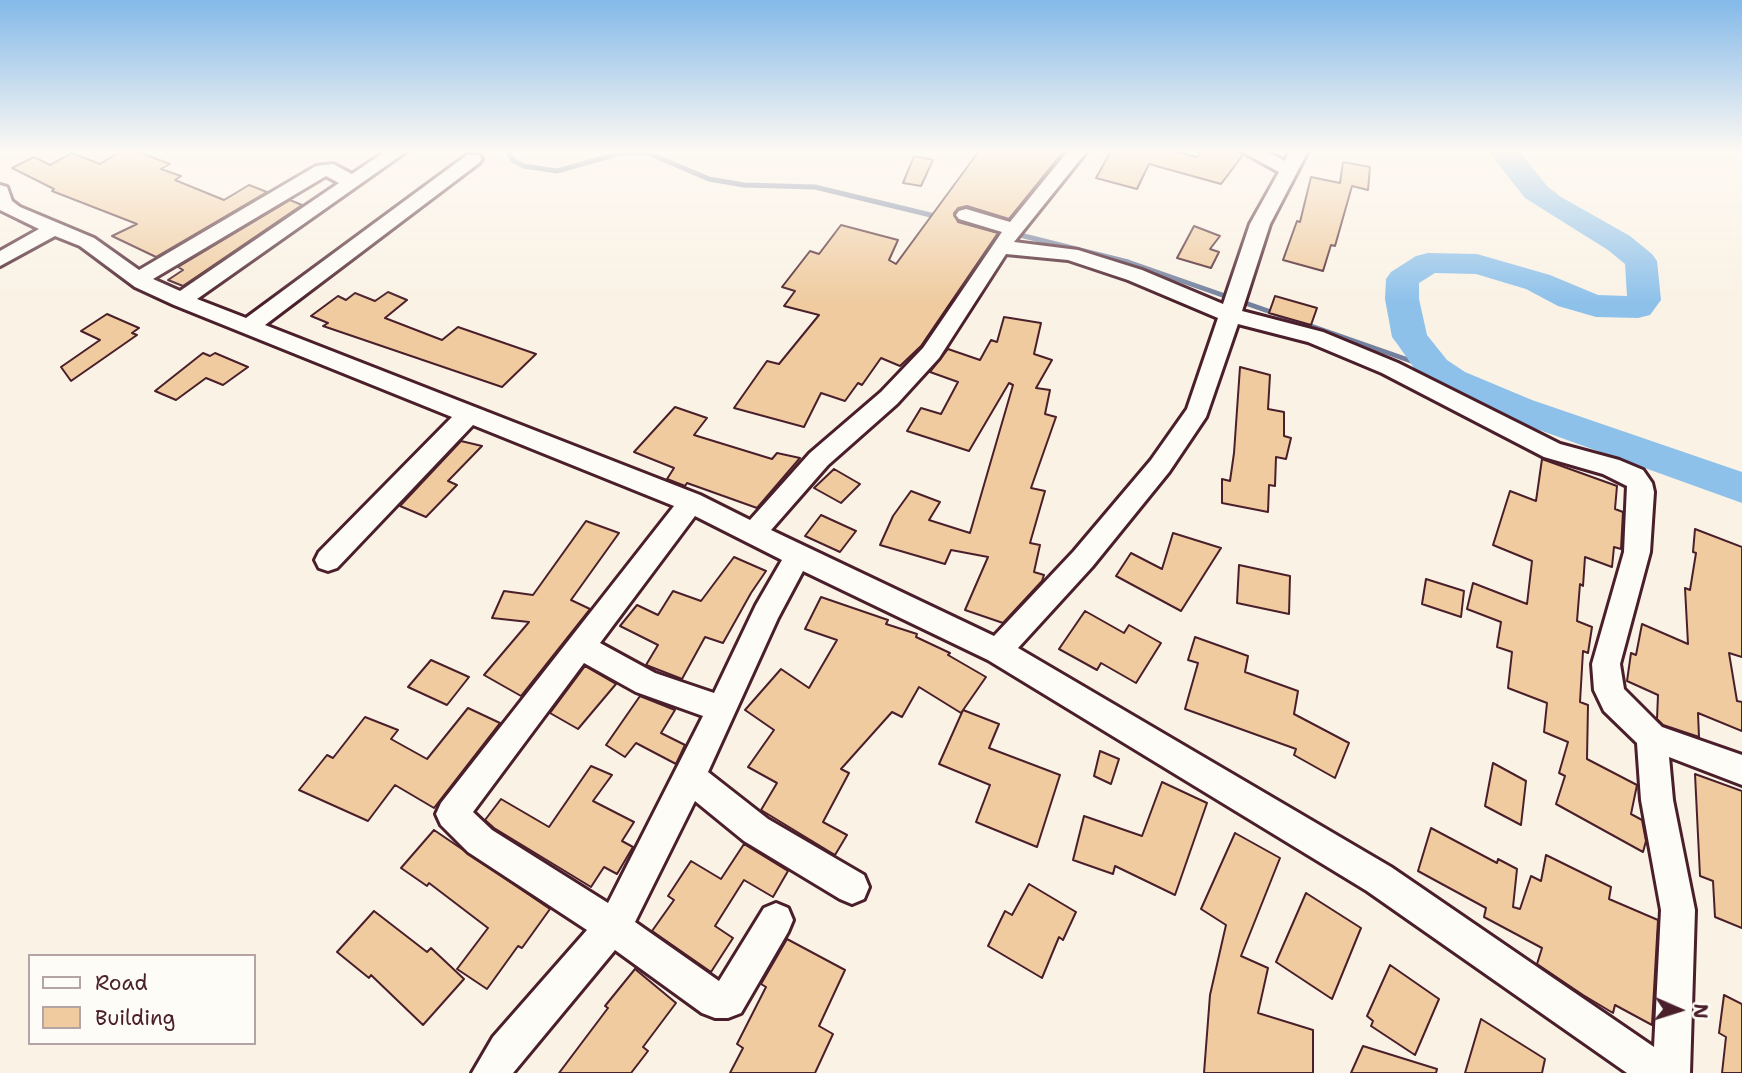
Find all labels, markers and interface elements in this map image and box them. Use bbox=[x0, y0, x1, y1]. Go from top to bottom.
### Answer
legend bbox=[28, 954, 256, 1045]
text: Road bbox=[95, 969, 148, 997]
north arrow bbox=[1644, 975, 1714, 1045]
text: N bbox=[1688, 1003, 1713, 1019]
text: Building bbox=[95, 1004, 175, 1032]

